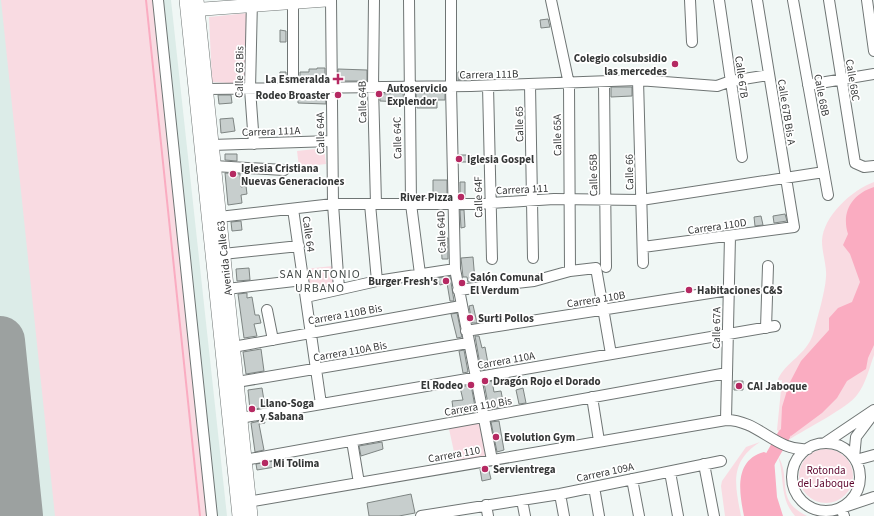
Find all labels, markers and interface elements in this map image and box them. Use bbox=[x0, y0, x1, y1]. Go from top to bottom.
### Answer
street label: Calle 63 Bis bbox=[232, 45, 247, 98]
place label: Colegio colsubsidio las mercedes bbox=[574, 51, 667, 79]
street label: Calle 67B bbox=[731, 55, 752, 100]
street label: Calle 68C bbox=[842, 58, 863, 102]
marker: Colegio colsubsidio las mercedes bbox=[670, 59, 680, 69]
street label: Carrera 111B bbox=[459, 66, 519, 83]
place label: La Esmeralda bbox=[265, 72, 330, 87]
street label: Calle 68B bbox=[810, 73, 833, 118]
marker: La Esmeralda bbox=[333, 74, 343, 84]
street label: Calle 67B Bis A bbox=[774, 78, 799, 146]
street label: Calle 64B bbox=[355, 80, 370, 123]
place label: Autoservicio Explendor bbox=[386, 81, 448, 109]
place label: Rodeo Broaster bbox=[256, 88, 331, 103]
marker: Autoservicio Explendor bbox=[374, 89, 384, 99]
marker: Rodeo Broaster bbox=[333, 90, 343, 100]
street label: Calle 65 bbox=[512, 106, 527, 142]
street label: Calle 64A bbox=[313, 112, 328, 154]
street label: Calle 65A bbox=[550, 114, 565, 156]
street label: Calle 64C bbox=[390, 117, 405, 159]
street label: Carrera 111A bbox=[242, 123, 301, 140]
place label: Iglesia Gospel bbox=[467, 152, 535, 167]
street label: Calle 65B bbox=[586, 153, 601, 196]
street label: Calle 66 bbox=[622, 153, 637, 190]
marker: Iglesia Gospel bbox=[454, 154, 464, 164]
place label: Iglesia Cristiana Nuevas Generaciones bbox=[241, 161, 344, 189]
marker: Iglesia Cristiana Nuevas Generaciones bbox=[228, 169, 238, 179]
street label: Calle 64F bbox=[471, 176, 486, 218]
street label: Carrera 111 bbox=[495, 181, 549, 198]
place label: River Pizza bbox=[400, 190, 453, 205]
marker: River Pizza bbox=[456, 192, 466, 202]
street label: Calle 64D bbox=[433, 210, 450, 254]
street label: Calle 64 bbox=[299, 215, 319, 253]
street label: Carrera 110D bbox=[687, 215, 748, 238]
street label: Avenida Calle 63 bbox=[213, 220, 236, 296]
district label: SAN ANTONIO URBANO bbox=[279, 266, 361, 297]
place label: Salón Comunal El Verdum bbox=[470, 270, 544, 298]
place label: Burger Fresh's bbox=[368, 274, 438, 289]
marker: Burger Fresh's bbox=[441, 276, 451, 286]
marker: Salón Comunal El Verdum bbox=[457, 278, 467, 288]
place label: Habitaciones C&S bbox=[697, 283, 783, 298]
marker: Habitaciones C&S bbox=[684, 285, 694, 295]
street label: Carrera 110B bbox=[566, 287, 627, 312]
street label: Carrera 110B Bis bbox=[307, 301, 384, 328]
street label: Calle 67A bbox=[709, 307, 724, 349]
place label: Surti Pollos bbox=[478, 311, 534, 326]
marker: Surti Pollos bbox=[465, 313, 475, 323]
street label: Carrera 110A Bis bbox=[312, 338, 388, 365]
street label: Carrera 110A bbox=[476, 348, 536, 373]
place label: Dragón Rojo el Dorado bbox=[493, 374, 601, 389]
marker: Dragón Rojo el Dorado bbox=[480, 376, 490, 386]
place label: El Rodeo bbox=[421, 378, 463, 393]
place label: CAI Jaboque bbox=[747, 379, 808, 394]
marker: El Rodeo bbox=[466, 380, 476, 390]
marker: CAI Jaboque bbox=[734, 381, 744, 391]
street label: Carrera 110 Bis bbox=[443, 393, 513, 420]
place label: Llano-Soga y Sabana bbox=[260, 396, 314, 424]
marker: Llano-Soga y Sabana bbox=[247, 404, 257, 414]
place label: Evolution Gym bbox=[504, 430, 575, 445]
marker: Evolution Gym bbox=[491, 432, 501, 442]
street label: Carrera 110 bbox=[427, 443, 481, 466]
place label: Mi Tolima bbox=[273, 456, 320, 471]
marker: Mi Tolima bbox=[260, 458, 270, 468]
street label: Carrera 109A bbox=[575, 459, 635, 486]
place label: Servientrega bbox=[493, 462, 556, 477]
park label: Rotonda del Jaboque bbox=[798, 463, 855, 491]
marker: Servientrega bbox=[480, 464, 490, 474]

